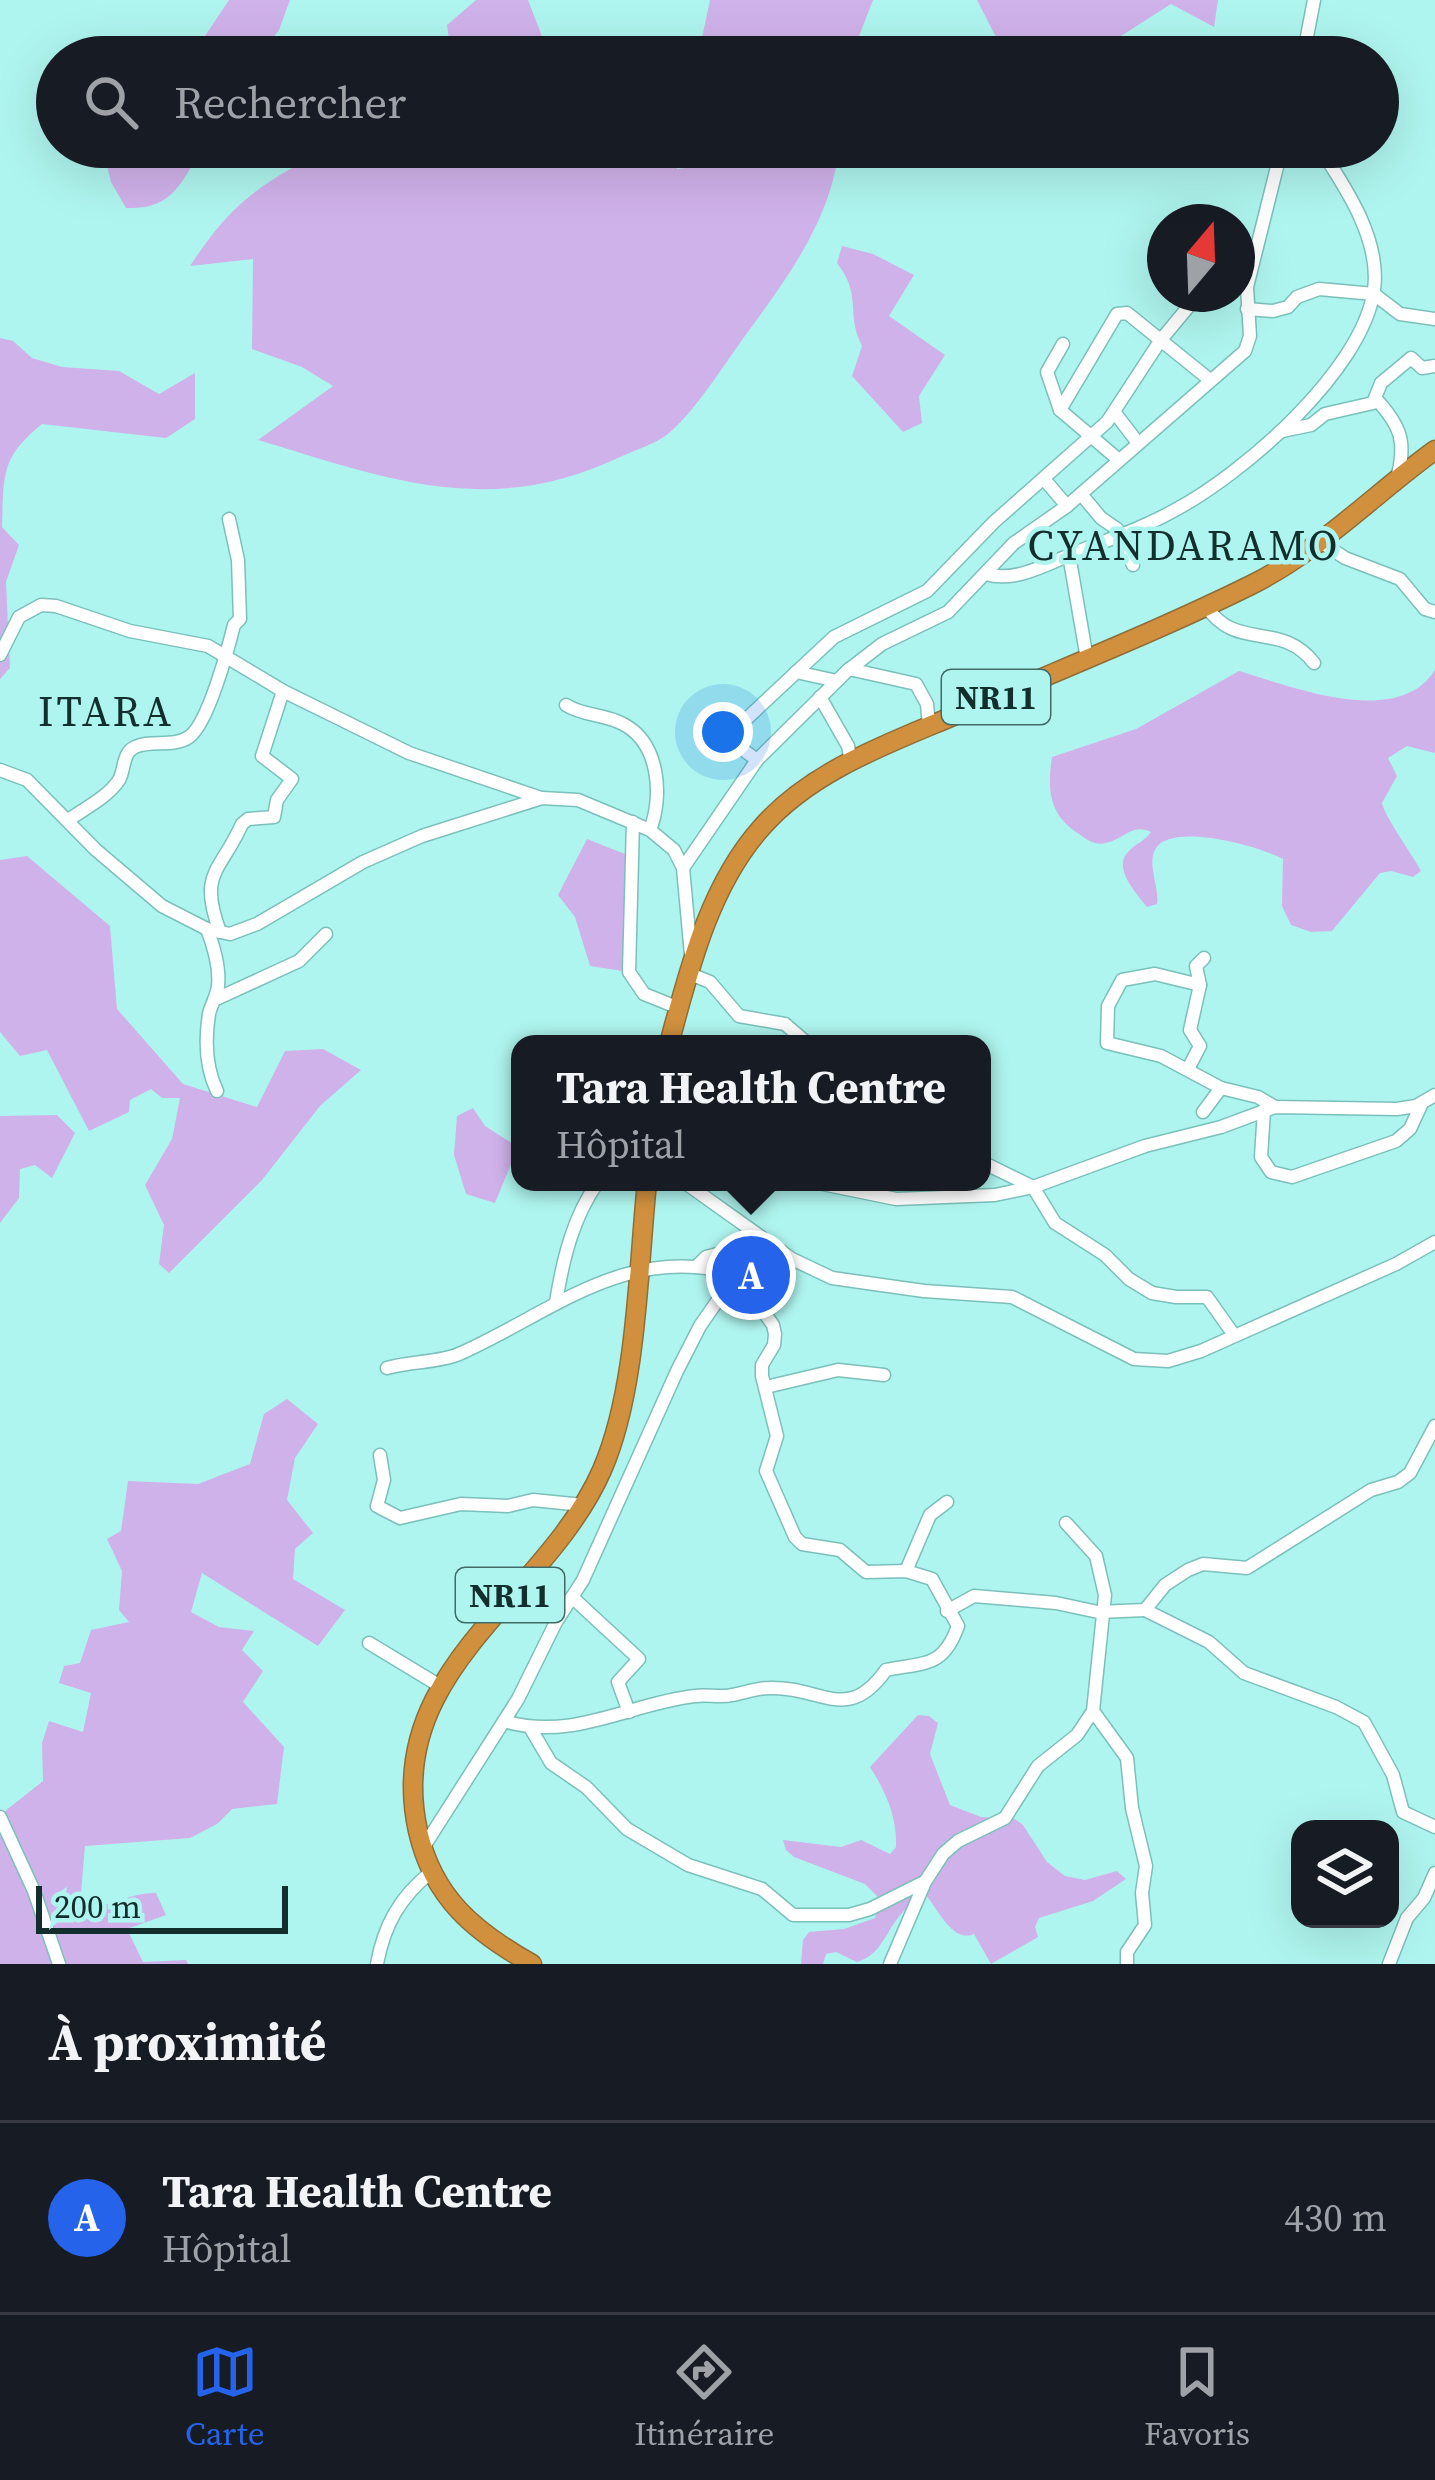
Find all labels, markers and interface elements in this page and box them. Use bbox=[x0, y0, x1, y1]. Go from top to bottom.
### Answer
search box bbox=[36, 36, 1399, 168]
icon: search bbox=[78, 69, 144, 135]
text: Rechercher bbox=[174, 71, 406, 133]
north arrow bbox=[1147, 204, 1255, 312]
district label: CYANDARAMO bbox=[1028, 516, 1341, 574]
road number: NR11 bbox=[942, 670, 1050, 724]
district label: ITARA bbox=[38, 682, 174, 740]
your location bbox=[693, 702, 753, 762]
popup bbox=[511, 1035, 991, 1191]
text: Tara Health Centre bbox=[556, 1056, 946, 1118]
text: Hôpital bbox=[556, 1118, 685, 1171]
pin: A bbox=[712, 1230, 790, 1320]
road number: NR11 bbox=[456, 1568, 564, 1622]
map controls bbox=[1291, 1820, 1399, 1928]
button: layers bbox=[1291, 1820, 1399, 1928]
scale bar bbox=[36, 1880, 288, 1933]
text: 200 m bbox=[54, 1884, 141, 1929]
text: À proximité bbox=[48, 2007, 326, 2077]
text: Tara Health Centre bbox=[162, 2160, 552, 2222]
text: A bbox=[74, 2191, 100, 2244]
text: 430 m bbox=[1284, 2191, 1387, 2244]
text: Hôpital bbox=[162, 2222, 291, 2275]
tab: Carte bbox=[185, 2339, 264, 2456]
tab: Itinéraire bbox=[634, 2339, 774, 2456]
tab: Favoris bbox=[1144, 2339, 1250, 2456]

